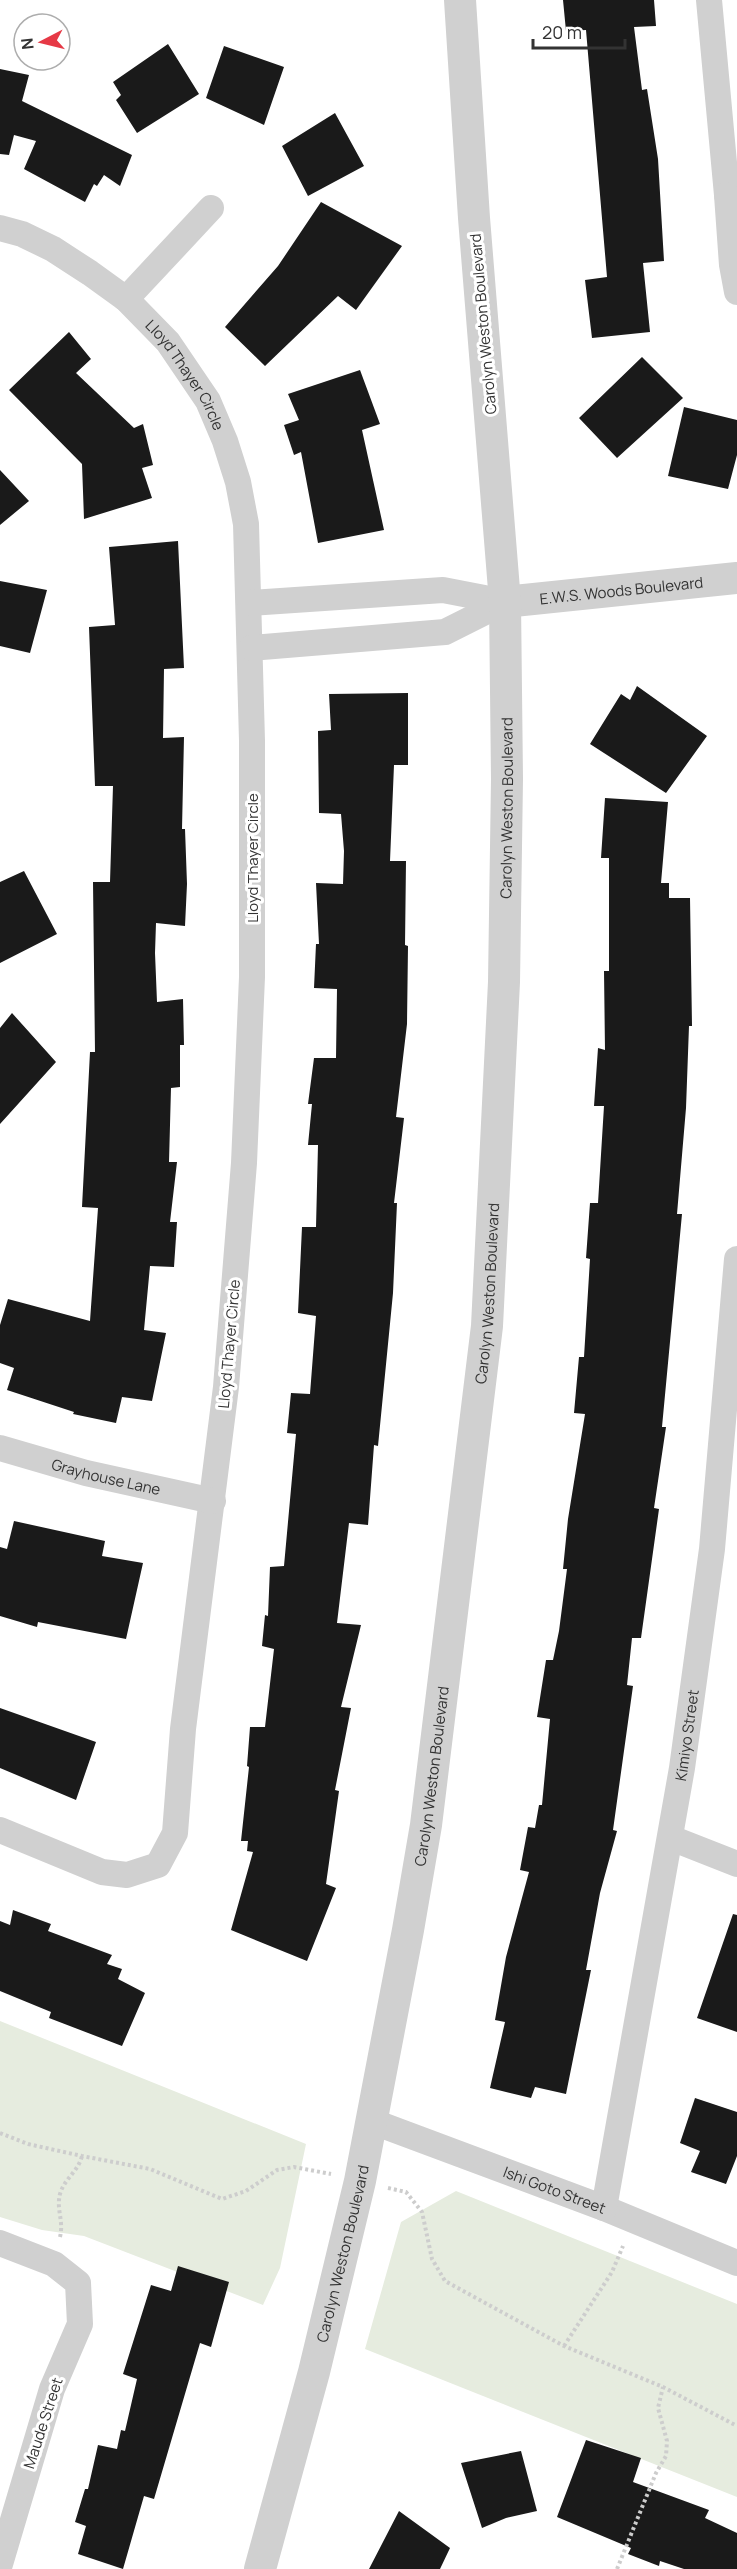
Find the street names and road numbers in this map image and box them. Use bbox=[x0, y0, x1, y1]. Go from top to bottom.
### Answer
street label: Carolyn Weston Boulevard bbox=[465, 233, 501, 415]
street label: Lloyd Thayer Circle bbox=[141, 315, 230, 434]
street label: E.W.S. Woods Boulevard bbox=[539, 571, 704, 609]
street label: Carolyn Weston Boulevard bbox=[495, 717, 518, 899]
street label: Lloyd Thayer Circle bbox=[242, 793, 263, 923]
street label: Carolyn Weston Boulevard bbox=[470, 1202, 504, 1385]
street label: Lloyd Thayer Circle bbox=[213, 1278, 245, 1409]
street label: Grayhouse Lane bbox=[49, 1453, 163, 1500]
street label: Carolyn Weston Boulevard bbox=[409, 1685, 453, 1868]
street label: Kimiyo Street bbox=[669, 1688, 703, 1783]
street label: Ishi Goto Street bbox=[500, 2161, 609, 2218]
street label: Carolyn Weston Boulevard bbox=[311, 2163, 373, 2344]
street label: Maude Street bbox=[18, 2375, 68, 2471]

